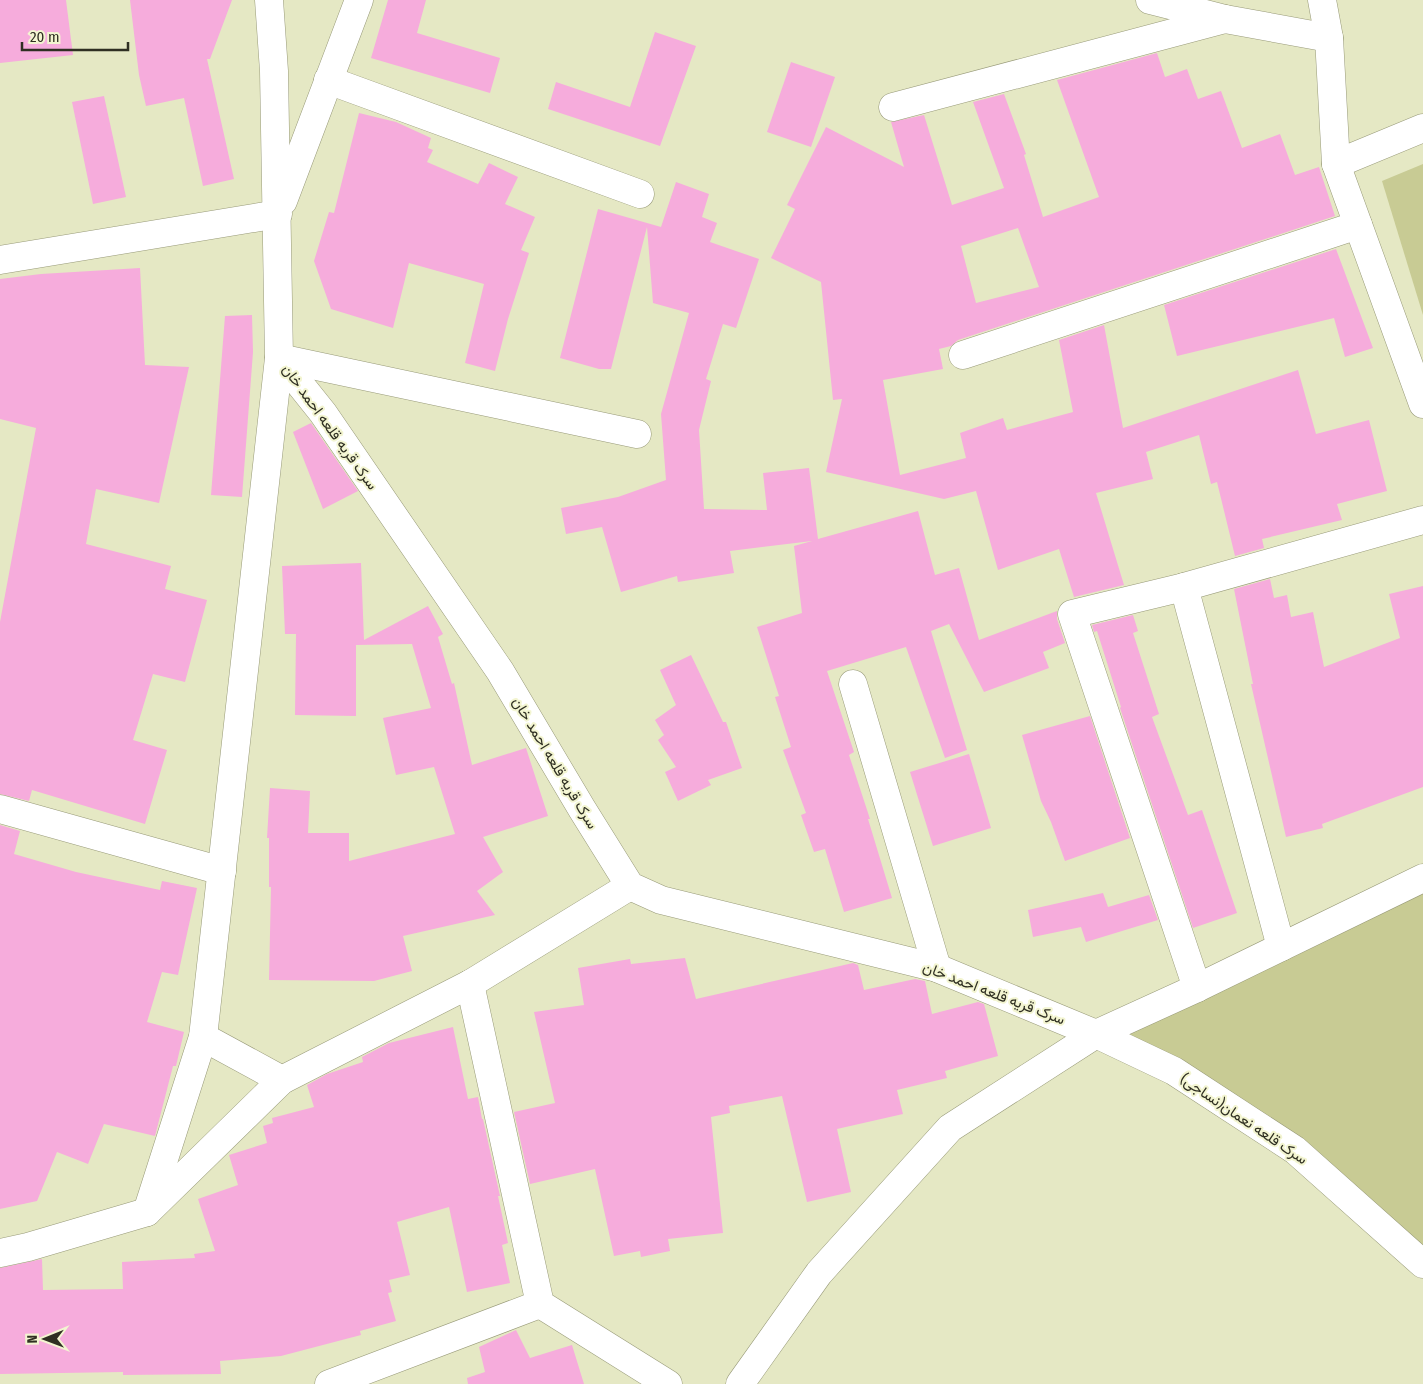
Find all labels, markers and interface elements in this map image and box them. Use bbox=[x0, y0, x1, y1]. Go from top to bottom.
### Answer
scale bar bbox=[22, 20, 129, 52]
text: 20 m bbox=[30, 28, 60, 46]
street label: سرک قریه قلعه احمد خان bbox=[278, 361, 382, 493]
street label: سرک قریه قلعه احمد خان bbox=[508, 694, 602, 832]
street label: سرک قریه قلعه احمد خان bbox=[920, 958, 1068, 1028]
street label: سرک قلعه نعمان(نساجی) bbox=[1176, 1070, 1311, 1169]
north arrow bbox=[20, 1314, 70, 1364]
text: N bbox=[24, 1335, 41, 1344]

